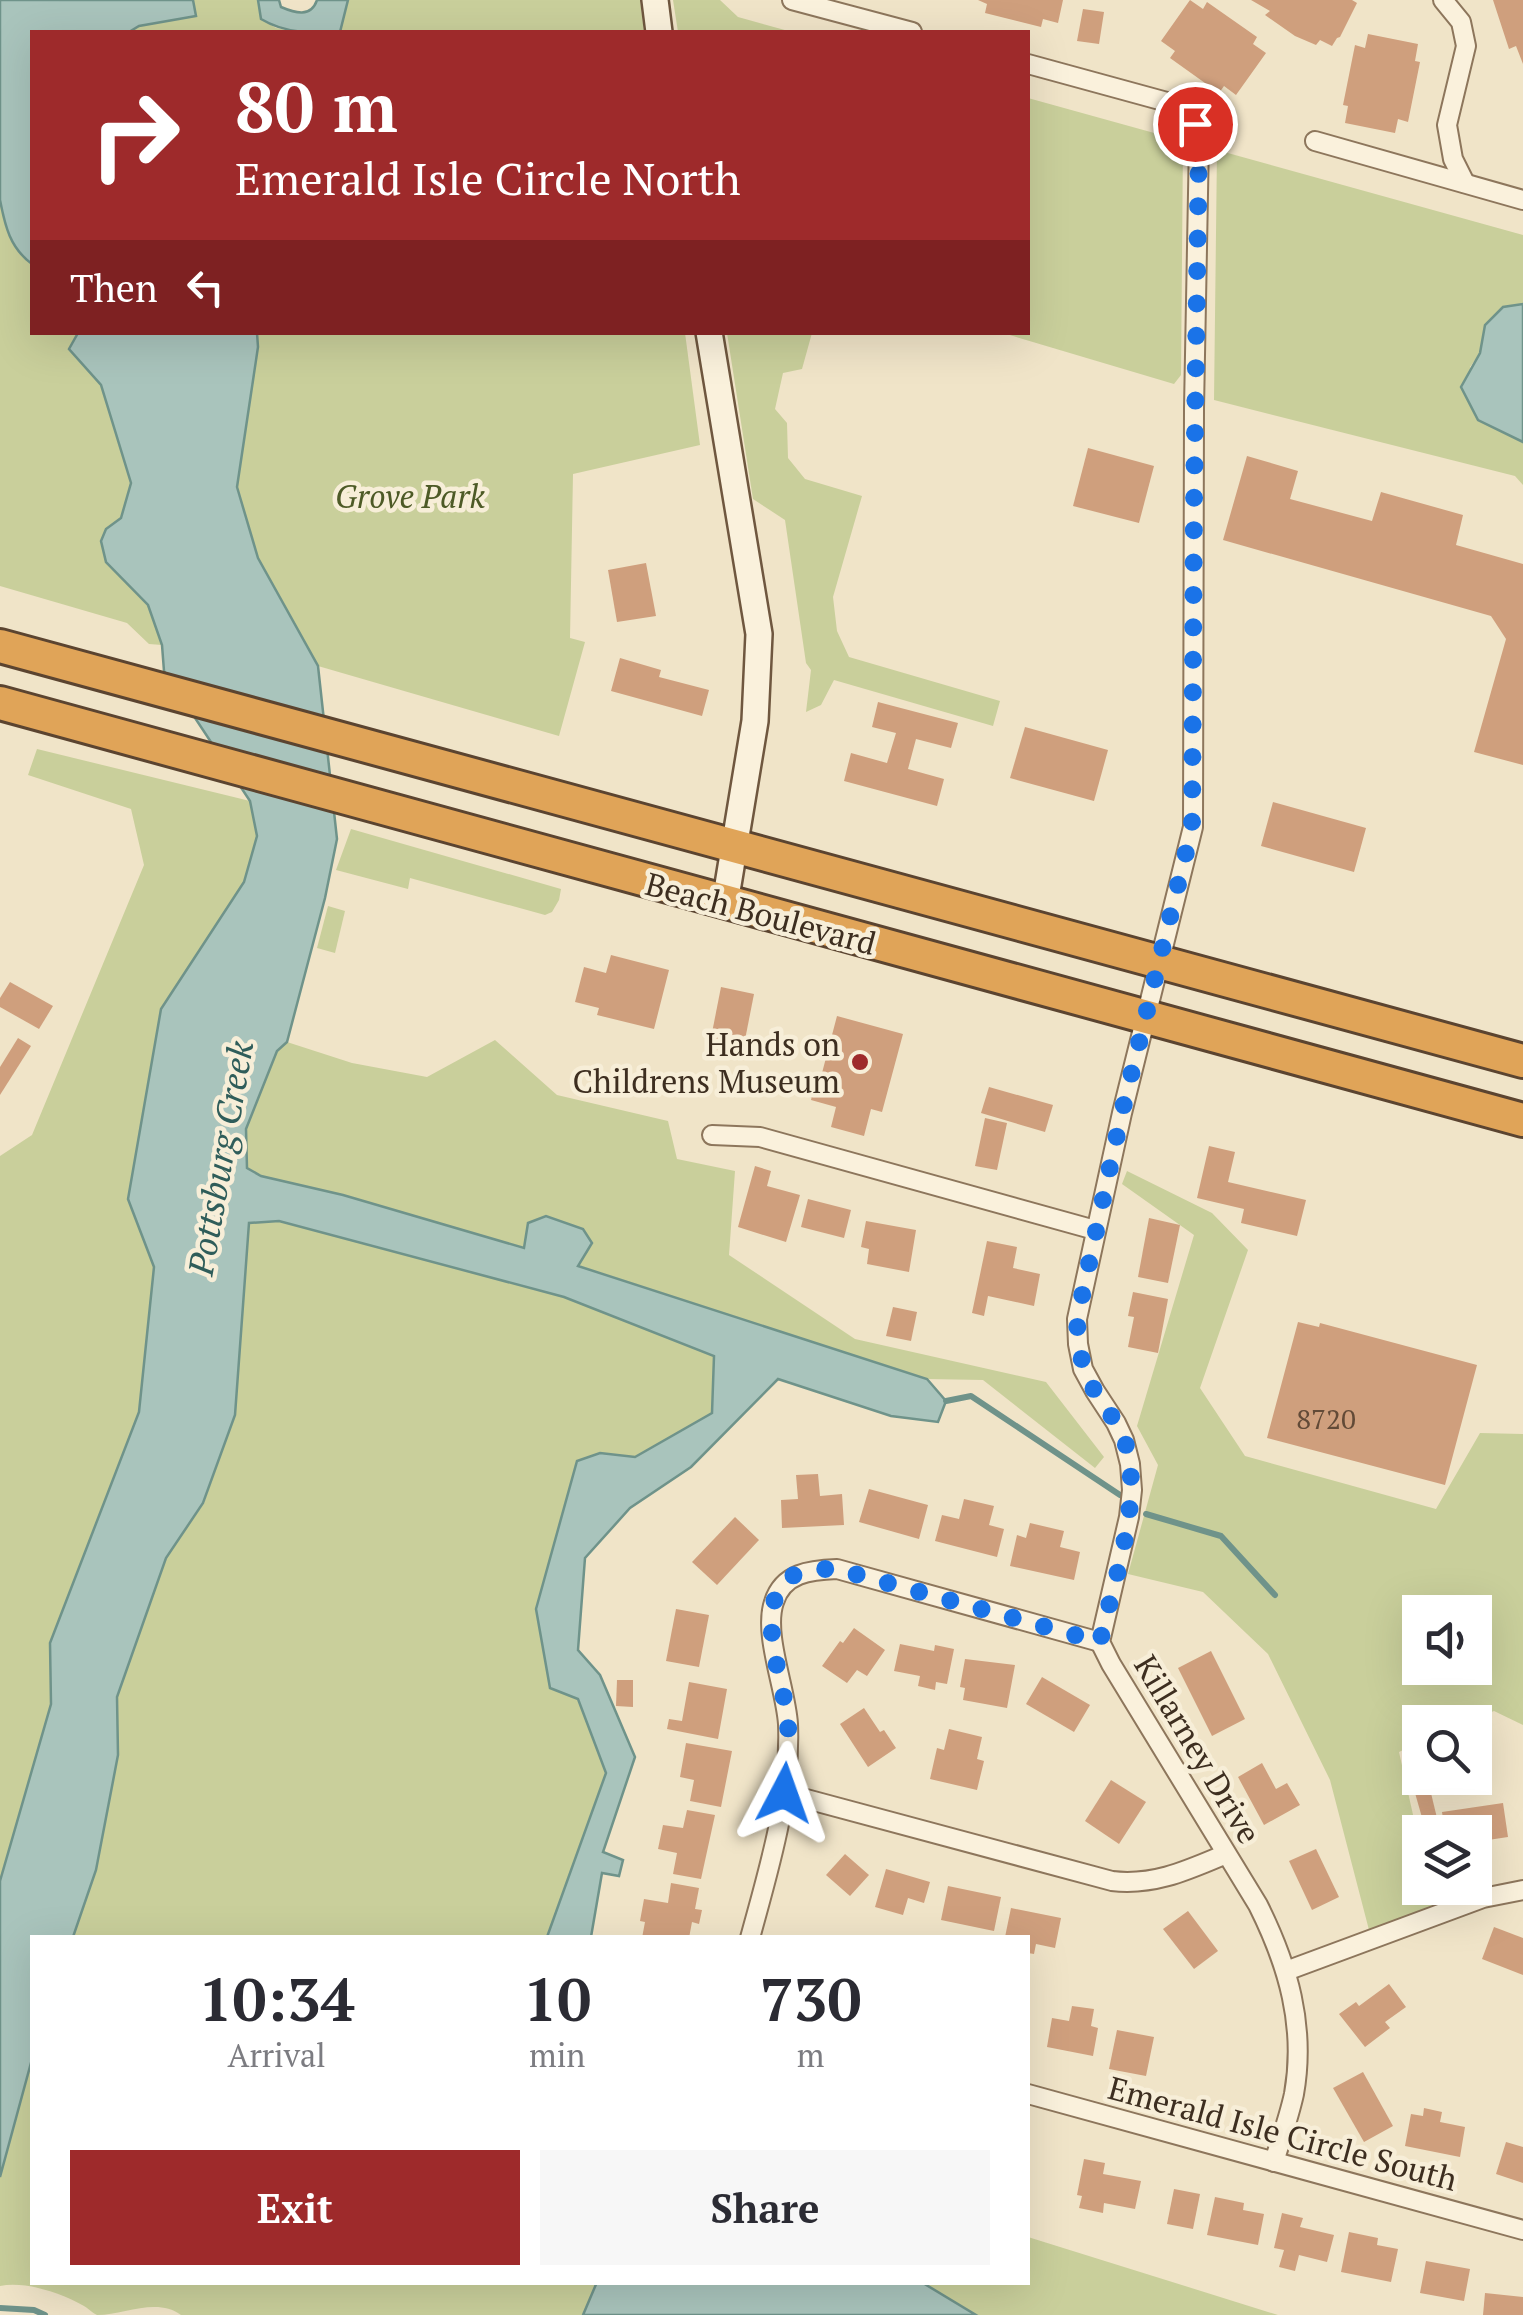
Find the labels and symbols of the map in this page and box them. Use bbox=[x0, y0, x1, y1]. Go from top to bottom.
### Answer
pin bbox=[1153, 82, 1238, 167]
park label: Grove Park bbox=[335, 475, 485, 517]
street label: Beach Boulevard bbox=[641, 862, 881, 964]
place label: Hands on Childrens Museum bbox=[573, 1023, 840, 1102]
water label: Pottsburg Creek bbox=[177, 1037, 263, 1280]
marker: Hands on Childrens Museum bbox=[849, 1051, 871, 1073]
house number: 8720 bbox=[1296, 1400, 1356, 1437]
street label: Killarney Drive bbox=[1125, 1647, 1271, 1851]
position arrow bbox=[732, 1741, 836, 1845]
street label: Emerald Isle Circle South bbox=[1104, 2066, 1462, 2200]

